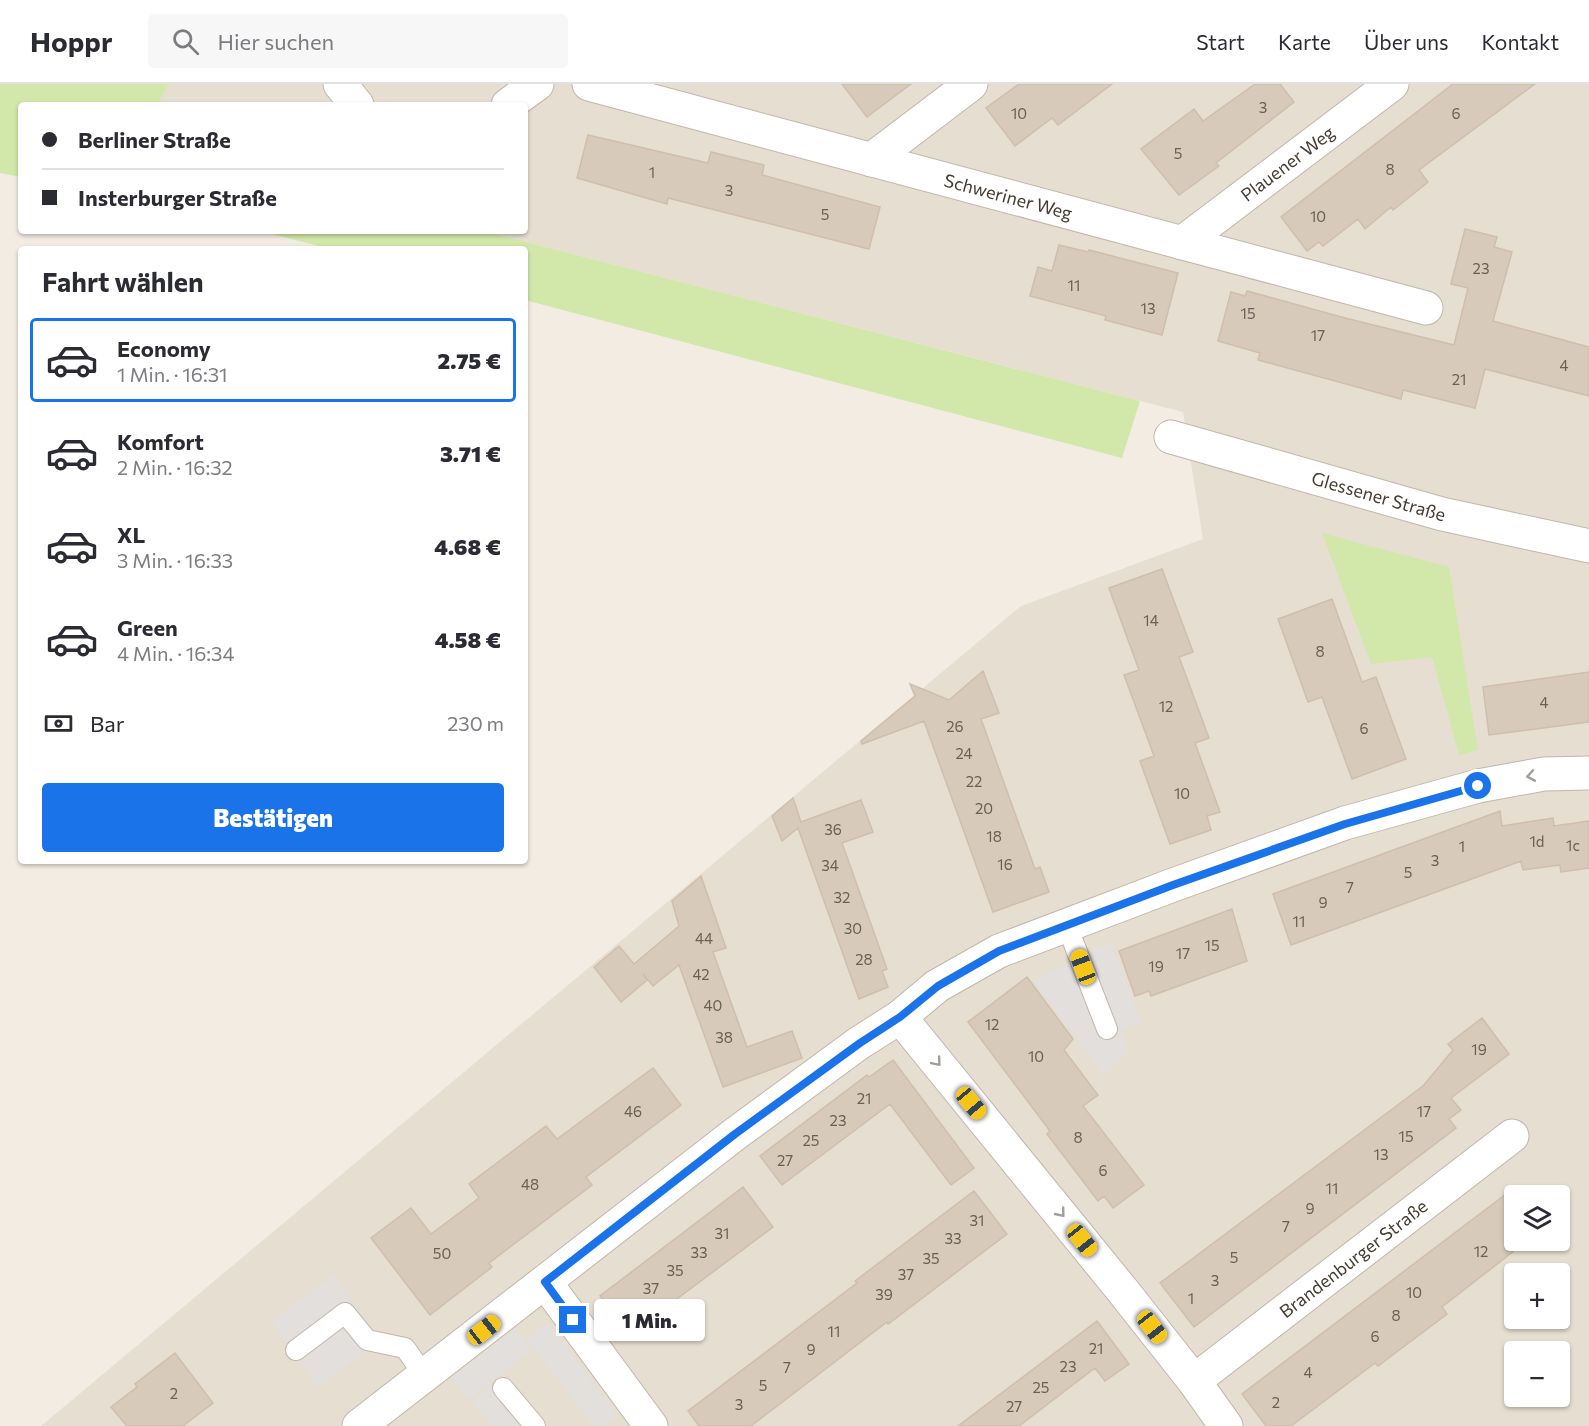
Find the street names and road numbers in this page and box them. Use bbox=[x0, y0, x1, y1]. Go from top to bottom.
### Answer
street label: Plauener Weg bbox=[1236, 121, 1339, 206]
street label: Schweriner Weg bbox=[942, 169, 1075, 224]
street label: Glessener Straße bbox=[1309, 467, 1448, 526]
street label: Brandenburger Straße bbox=[1275, 1194, 1432, 1322]

